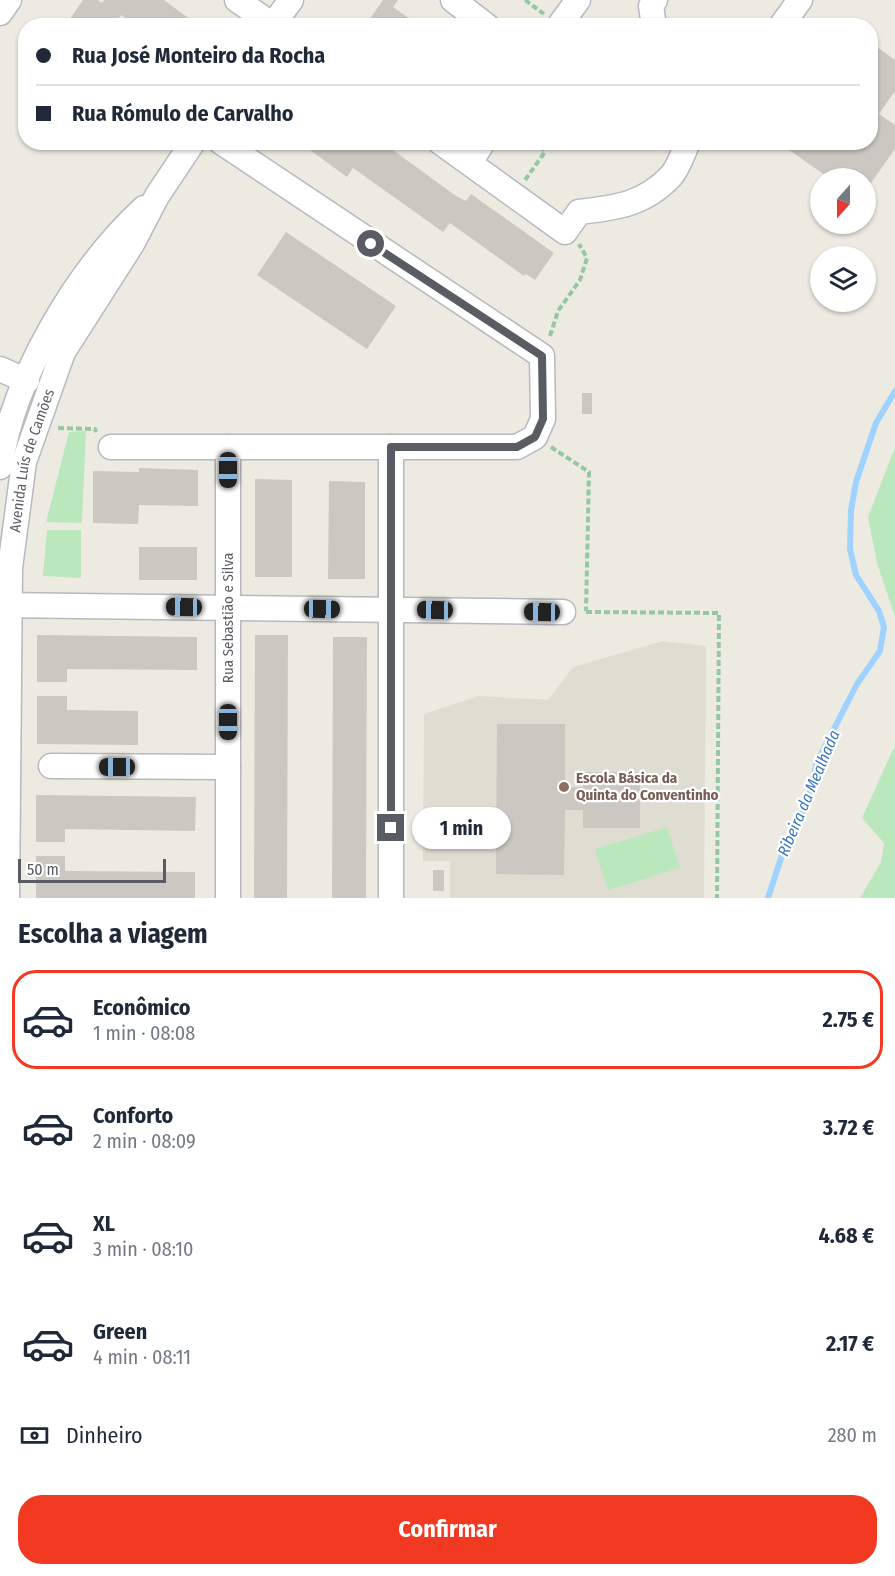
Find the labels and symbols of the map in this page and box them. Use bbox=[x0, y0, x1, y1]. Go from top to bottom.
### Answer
north arrow bbox=[810, 168, 876, 234]
route start bbox=[357, 230, 384, 257]
street label: Avenida Luís de Camões bbox=[6, 387, 58, 533]
car bbox=[219, 452, 237, 488]
street label: Rua Sebastião e Silva bbox=[219, 553, 237, 683]
car bbox=[166, 598, 202, 616]
car bbox=[304, 600, 340, 618]
car bbox=[417, 601, 453, 619]
car bbox=[524, 603, 560, 621]
car bbox=[219, 704, 237, 740]
water label: Ribeira da Mealhada bbox=[773, 727, 844, 859]
car bbox=[99, 758, 135, 776]
place label: Escola Básica da Quinta do Conventinho bbox=[576, 769, 719, 804]
marker: Escola Básica da Quinta do Conventinho bbox=[557, 780, 571, 794]
callout: 1 min bbox=[412, 807, 511, 849]
route end bbox=[377, 814, 404, 841]
scale bar bbox=[18, 856, 166, 884]

